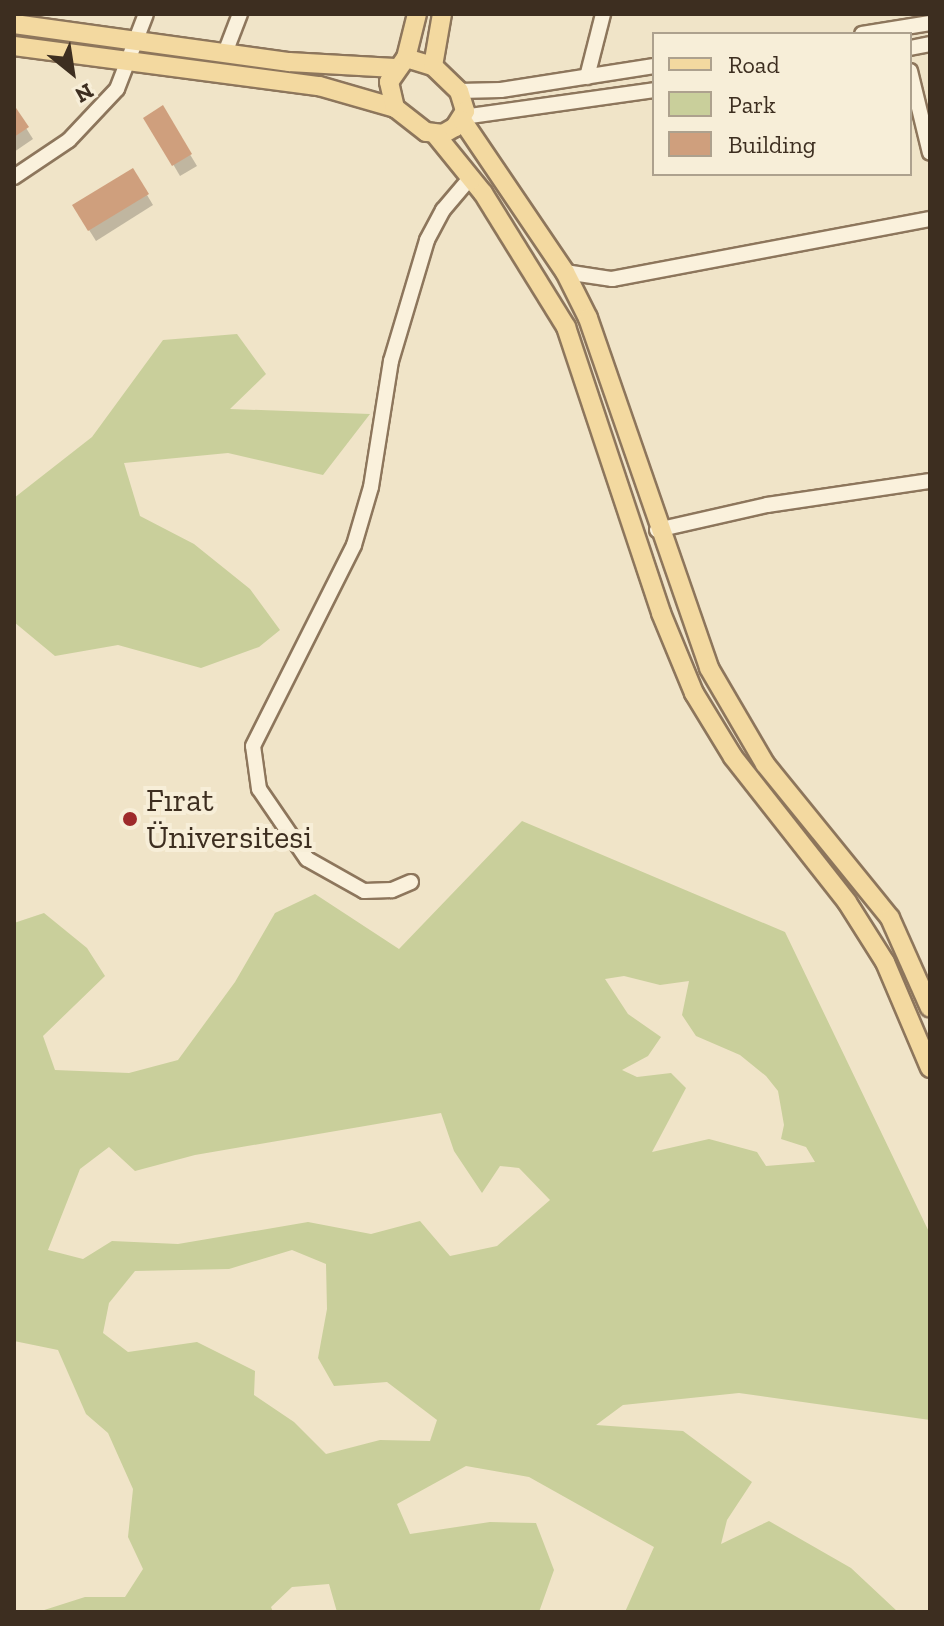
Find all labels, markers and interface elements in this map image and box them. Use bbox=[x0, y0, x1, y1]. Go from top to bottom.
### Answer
north arrow bbox=[32, 32, 112, 112]
legend bbox=[652, 32, 912, 176]
text: Road bbox=[728, 50, 780, 79]
text: N bbox=[70, 77, 98, 109]
text: Park bbox=[728, 90, 776, 119]
text: Building bbox=[728, 130, 816, 159]
place label: Fırat Üniversitesi bbox=[146, 782, 312, 857]
marker: Fırat Üniversitesi bbox=[121, 810, 139, 828]

